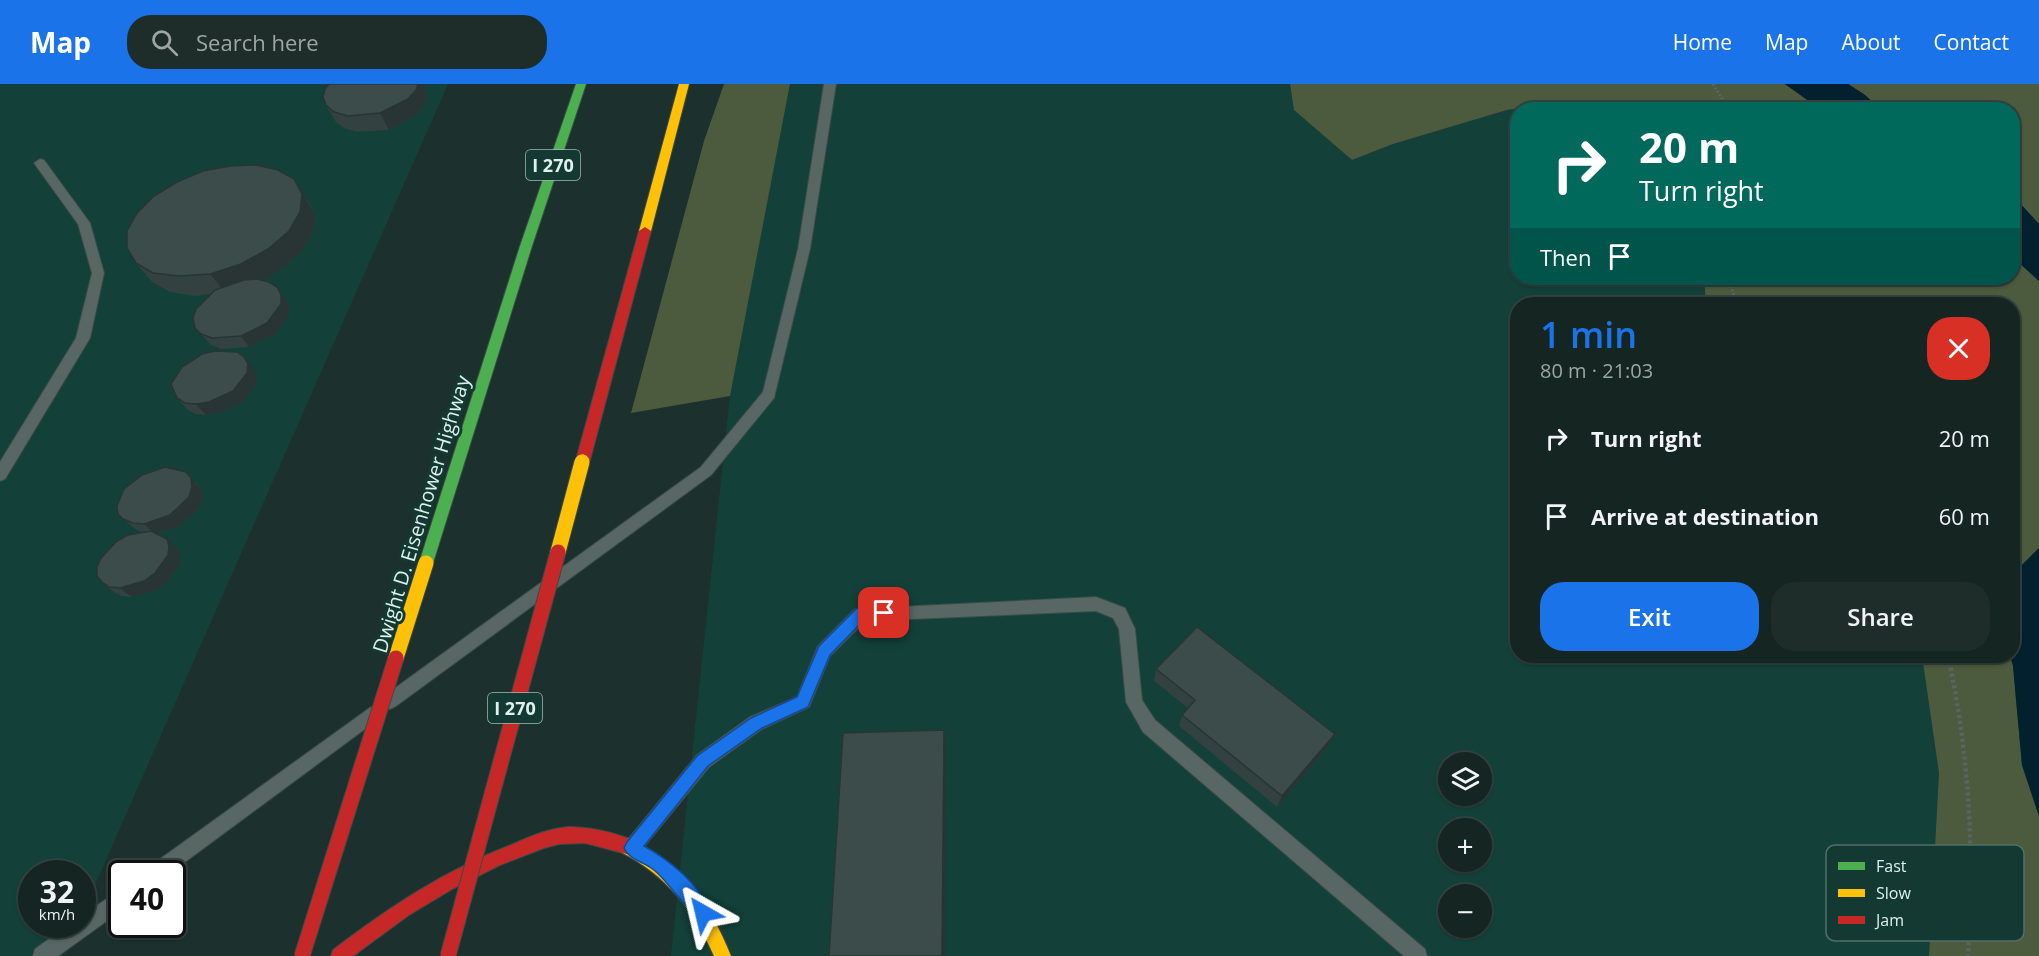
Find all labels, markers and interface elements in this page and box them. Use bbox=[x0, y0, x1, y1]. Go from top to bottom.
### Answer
search box bbox=[127, 15, 547, 69]
text: Map bbox=[30, 23, 91, 61]
icon: search bbox=[148, 26, 181, 59]
text: Search here bbox=[196, 27, 319, 57]
text: Home bbox=[1673, 28, 1732, 56]
text: Map bbox=[1765, 28, 1808, 56]
text: About bbox=[1841, 28, 1901, 56]
text: Contact bbox=[1934, 28, 2009, 56]
text: 20 m bbox=[1639, 118, 1739, 175]
icon: right bbox=[1540, 126, 1618, 204]
road number: I 270 bbox=[526, 150, 580, 180]
text: Turn right bbox=[1639, 172, 1764, 209]
icon: arrive bbox=[1603, 240, 1636, 273]
text: Then bbox=[1540, 242, 1591, 272]
text: 1 min bbox=[1540, 310, 1637, 359]
button: close bbox=[1927, 317, 1990, 380]
text: 80 m · 21:03 bbox=[1540, 357, 1653, 384]
street label: Dwight D. Eisenhower Highway bbox=[366, 371, 476, 656]
icon: right bbox=[1540, 422, 1573, 455]
text: Turn right bbox=[1591, 423, 1702, 453]
text: 20 m bbox=[1939, 423, 1990, 453]
icon: arrive bbox=[1540, 500, 1573, 533]
text: Arrive at destination bbox=[1591, 501, 1819, 531]
text: 60 m bbox=[1939, 501, 1990, 531]
button: Exit bbox=[1540, 582, 1759, 651]
button: Share bbox=[1771, 582, 1990, 651]
pin bbox=[858, 587, 909, 638]
icon: arrive bbox=[867, 596, 900, 629]
road number: I 270 bbox=[488, 693, 542, 723]
map controls bbox=[1438, 752, 1492, 938]
button: layers bbox=[1438, 752, 1492, 806]
button: + bbox=[1438, 818, 1492, 872]
legend bbox=[1826, 845, 2024, 941]
text: Fast bbox=[1876, 855, 1907, 877]
speed limit sign: 40 bbox=[108, 860, 186, 938]
text: 32 bbox=[40, 871, 74, 912]
position arrow bbox=[671, 881, 735, 945]
text: Slow bbox=[1876, 882, 1911, 904]
button: − bbox=[1438, 884, 1492, 938]
text: km/h bbox=[39, 904, 75, 924]
text: Jam bbox=[1874, 909, 1904, 931]

